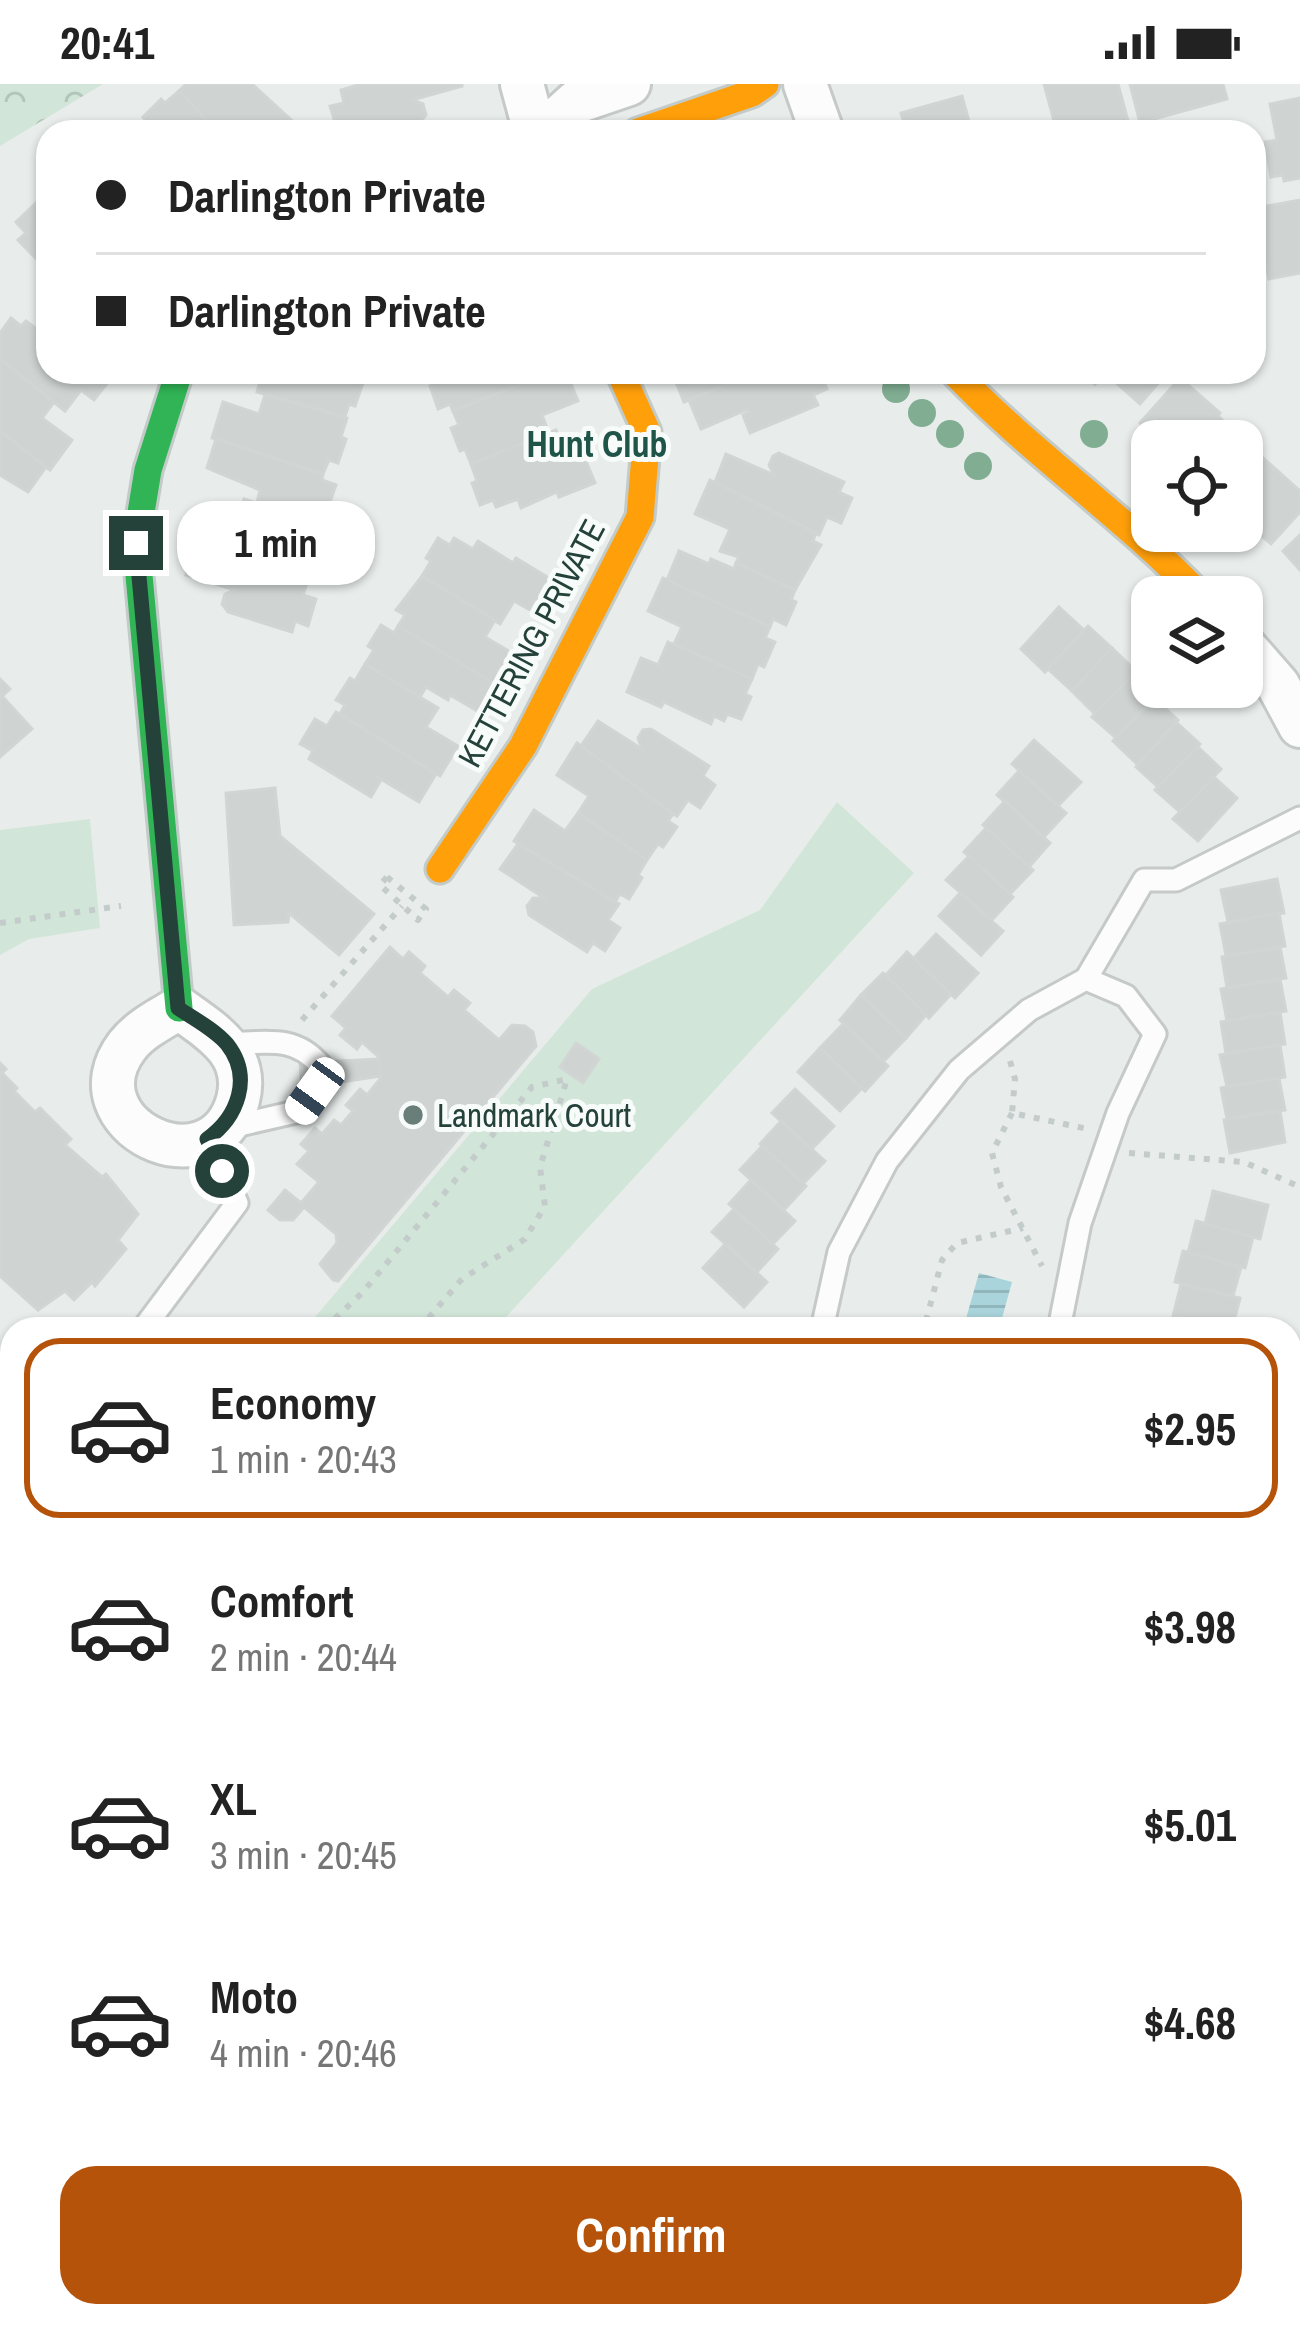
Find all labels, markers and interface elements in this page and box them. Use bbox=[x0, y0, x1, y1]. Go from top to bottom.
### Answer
text: 20:41 bbox=[60, 12, 154, 73]
text: Darlington Private bbox=[168, 165, 486, 226]
text: Darlington Private bbox=[168, 280, 486, 341]
district label: Hunt Club bbox=[526, 420, 668, 468]
map controls bbox=[1131, 420, 1263, 708]
button: locate bbox=[1131, 420, 1263, 552]
callout: 1 min bbox=[178, 501, 376, 585]
street label: KETTERING PRIVATE bbox=[447, 512, 615, 774]
route end bbox=[109, 516, 163, 570]
text: 1 min bbox=[234, 517, 318, 569]
button: layers bbox=[1131, 576, 1263, 708]
car bbox=[279, 1051, 351, 1131]
place label: Landmark Court bbox=[437, 1093, 631, 1137]
marker: Landmark Court bbox=[400, 1102, 426, 1128]
route start bbox=[195, 1144, 249, 1198]
text: Economy bbox=[210, 1372, 376, 1433]
icon: car bbox=[66, 1374, 174, 1482]
text: $2.95 bbox=[1144, 1398, 1236, 1459]
text: 1 min · 20:43 bbox=[210, 1433, 397, 1485]
text: Comfort bbox=[210, 1570, 353, 1631]
icon: car bbox=[66, 1572, 174, 1680]
text: $3.98 bbox=[1144, 1596, 1236, 1657]
text: 2 min · 20:44 bbox=[210, 1631, 397, 1683]
text: XL bbox=[210, 1768, 257, 1829]
icon: car bbox=[66, 1770, 174, 1878]
text: $5.01 bbox=[1144, 1794, 1236, 1855]
text: 3 min · 20:45 bbox=[210, 1829, 397, 1881]
text: Moto bbox=[210, 1966, 298, 2027]
icon: car bbox=[66, 1968, 174, 2076]
text: $4.68 bbox=[1144, 1992, 1236, 2053]
text: 4 min · 20:46 bbox=[210, 2027, 397, 2079]
button: Confirm bbox=[60, 2166, 1242, 2304]

